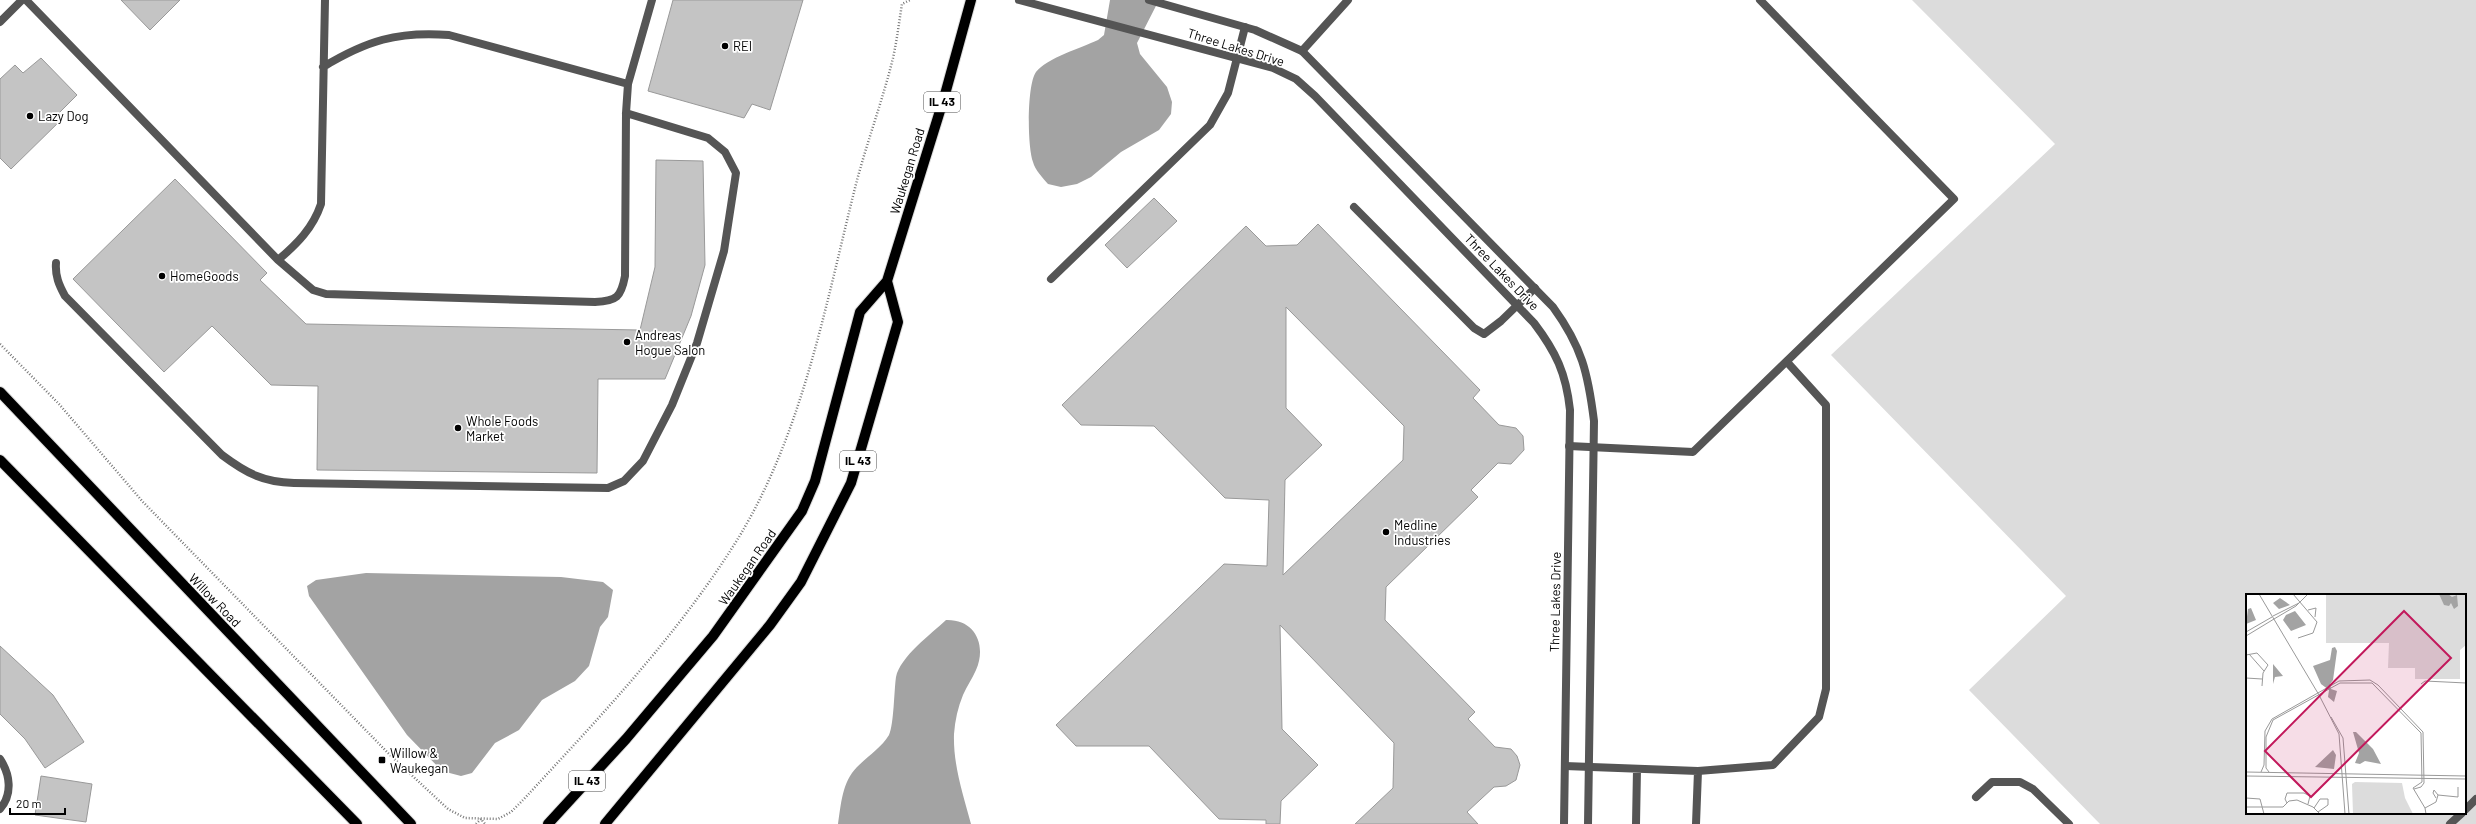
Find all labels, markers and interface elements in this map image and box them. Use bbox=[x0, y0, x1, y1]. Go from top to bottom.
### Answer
street label: Three Lakes Drive bbox=[1186, 25, 1286, 69]
place label: REI bbox=[733, 38, 752, 54]
marker: REI bbox=[720, 41, 730, 51]
road number: IL 43 bbox=[924, 92, 960, 112]
place label: Lazy Dog bbox=[38, 108, 89, 124]
marker: Lazy Dog bbox=[25, 111, 35, 121]
street label: Waukegan Road bbox=[886, 126, 928, 216]
street label: Three Lakes Drive bbox=[1461, 230, 1543, 314]
place label: HomeGoods bbox=[170, 268, 239, 284]
marker: HomeGoods bbox=[157, 271, 167, 281]
place label: Andreas Hogue Salon bbox=[635, 327, 705, 358]
marker: Andreas Hogue Salon bbox=[622, 337, 632, 347]
place label: Whole Foods Market bbox=[466, 413, 538, 444]
marker: Whole Foods Market bbox=[453, 423, 463, 433]
road number: IL 43 bbox=[840, 451, 876, 471]
place label: Medline Industries bbox=[1394, 517, 1450, 548]
street label: Waukegan Road bbox=[715, 526, 779, 608]
marker: Medline Industries bbox=[1381, 527, 1391, 537]
street label: Three Lakes Drive bbox=[1546, 552, 1564, 652]
street label: Willow Road bbox=[186, 570, 244, 630]
inset map bbox=[2246, 594, 2466, 814]
place label: Willow & Waukegan bbox=[390, 745, 448, 776]
marker: Willow & Waukegan bbox=[377, 755, 387, 765]
road number: IL 43 bbox=[569, 771, 605, 791]
scale bar bbox=[10, 790, 65, 816]
text: 20 m bbox=[16, 796, 42, 810]

